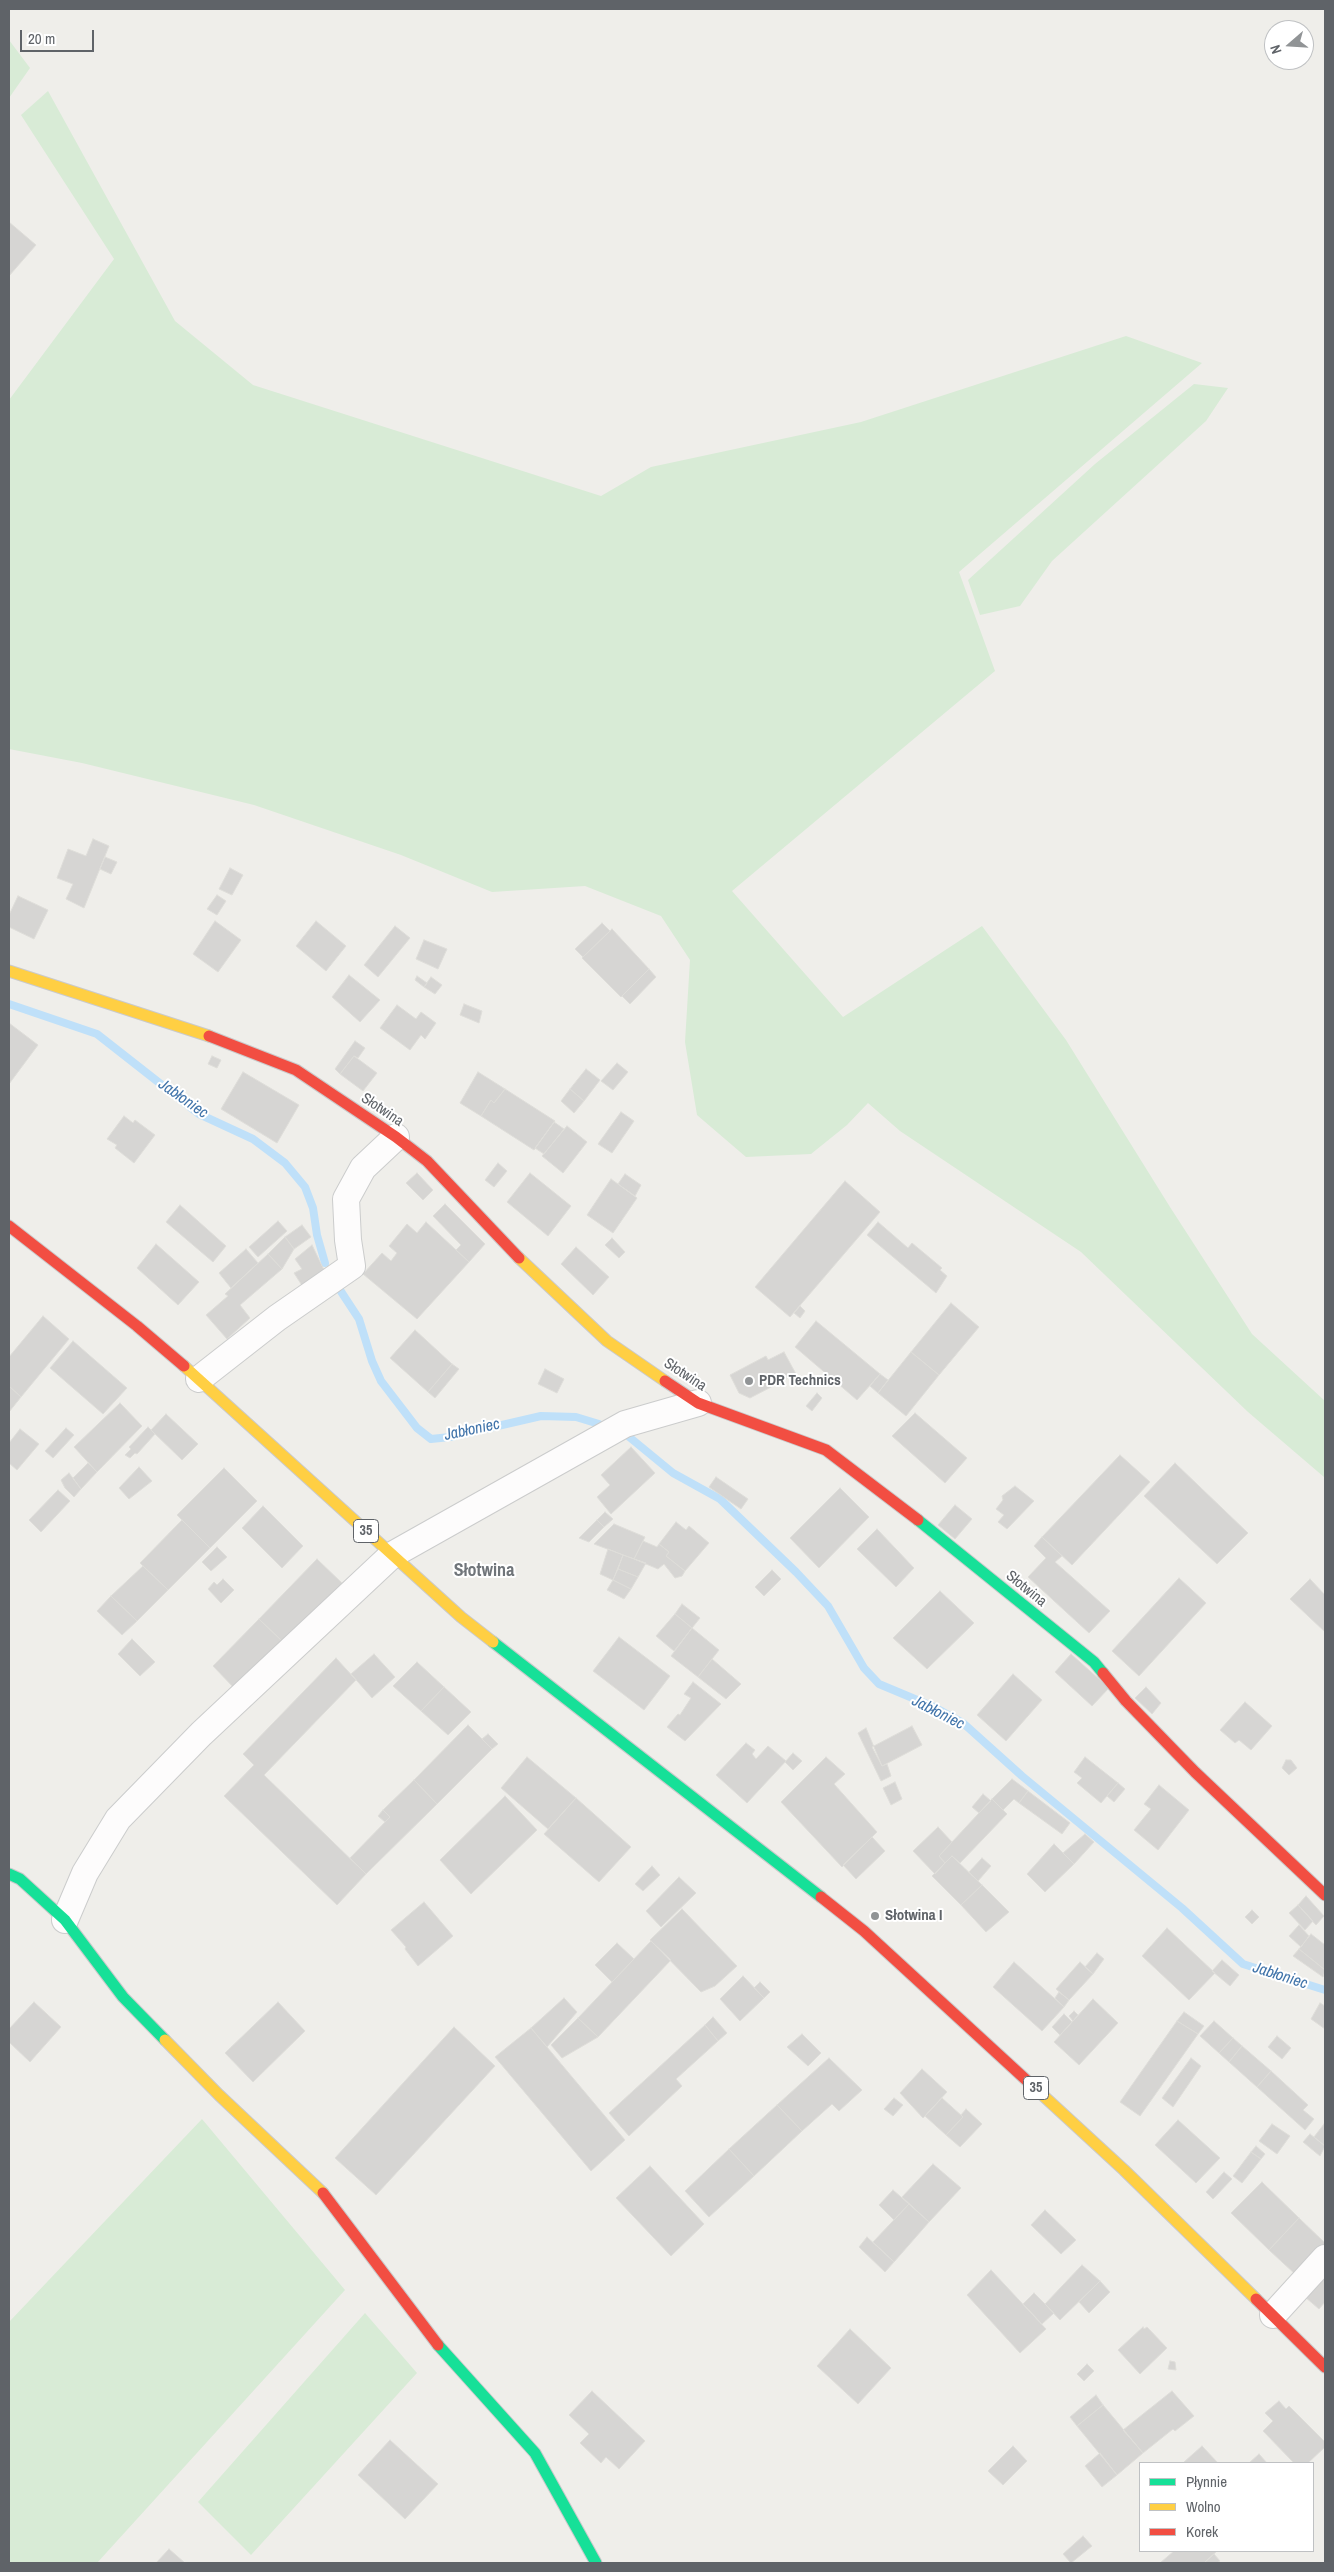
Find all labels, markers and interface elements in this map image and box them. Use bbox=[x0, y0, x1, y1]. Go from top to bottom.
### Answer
scale bar bbox=[22, 20, 96, 52]
north arrow bbox=[1264, 20, 1314, 70]
text: 20 m bbox=[28, 28, 55, 49]
text: N bbox=[1266, 43, 1286, 56]
water label: Jabłoniec bbox=[154, 1075, 212, 1123]
street label: Słotwina bbox=[357, 1089, 407, 1131]
street label: Słotwina bbox=[660, 1355, 710, 1395]
place label: PDR Technics bbox=[759, 1372, 841, 1390]
marker: PDR Technics bbox=[743, 1375, 755, 1387]
water label: Jabłoniec bbox=[443, 1415, 501, 1445]
road number: 35 bbox=[354, 1520, 378, 1542]
district label: Słotwina bbox=[454, 1560, 514, 1582]
street label: Słotwina bbox=[1002, 1567, 1050, 1611]
water label: Jabłoniec bbox=[909, 1692, 967, 1734]
place label: Słotwina I bbox=[885, 1907, 942, 1925]
marker: Słotwina I bbox=[869, 1910, 881, 1922]
water label: Jabłoniec bbox=[1250, 1958, 1310, 1994]
road number: 35 bbox=[1024, 2076, 1048, 2100]
legend bbox=[1139, 2462, 1314, 2552]
text: Płynnie bbox=[1186, 2471, 1227, 2492]
text: Wolno bbox=[1186, 2496, 1221, 2517]
text: Korek bbox=[1186, 2521, 1218, 2542]

